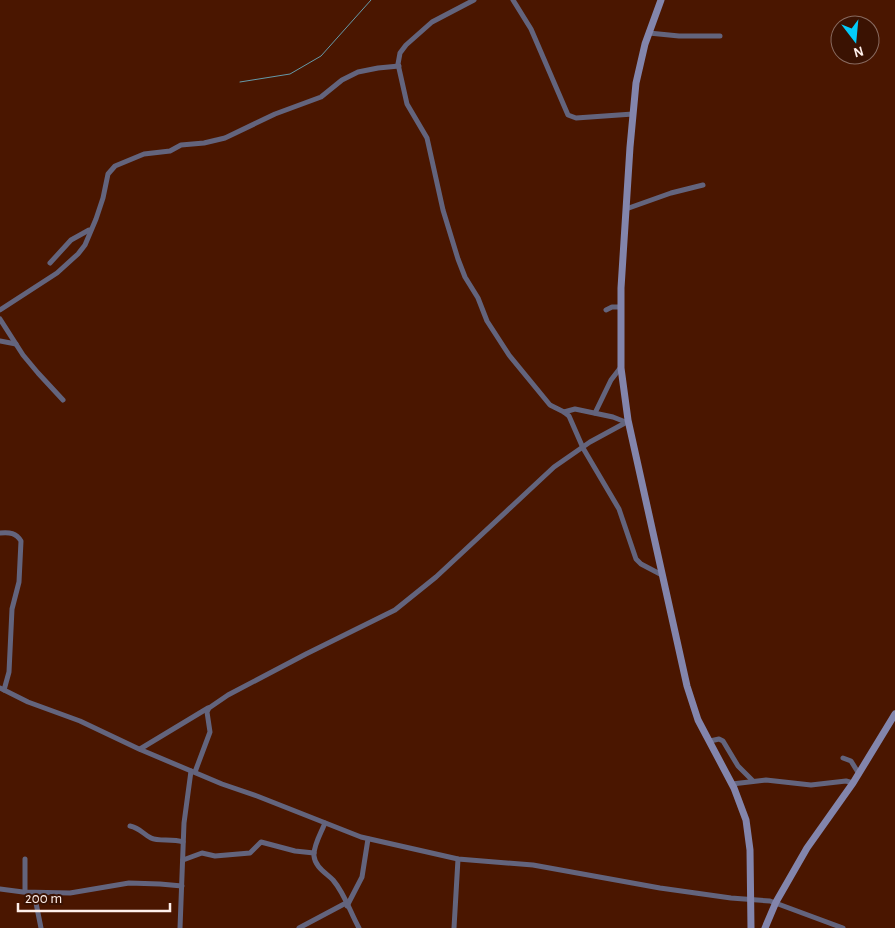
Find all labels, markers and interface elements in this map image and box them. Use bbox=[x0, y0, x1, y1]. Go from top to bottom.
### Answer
north arrow bbox=[830, 15, 880, 65]
text: N bbox=[852, 43, 865, 60]
scale bar bbox=[18, 880, 170, 912]
text: 200 m bbox=[25, 891, 62, 906]

